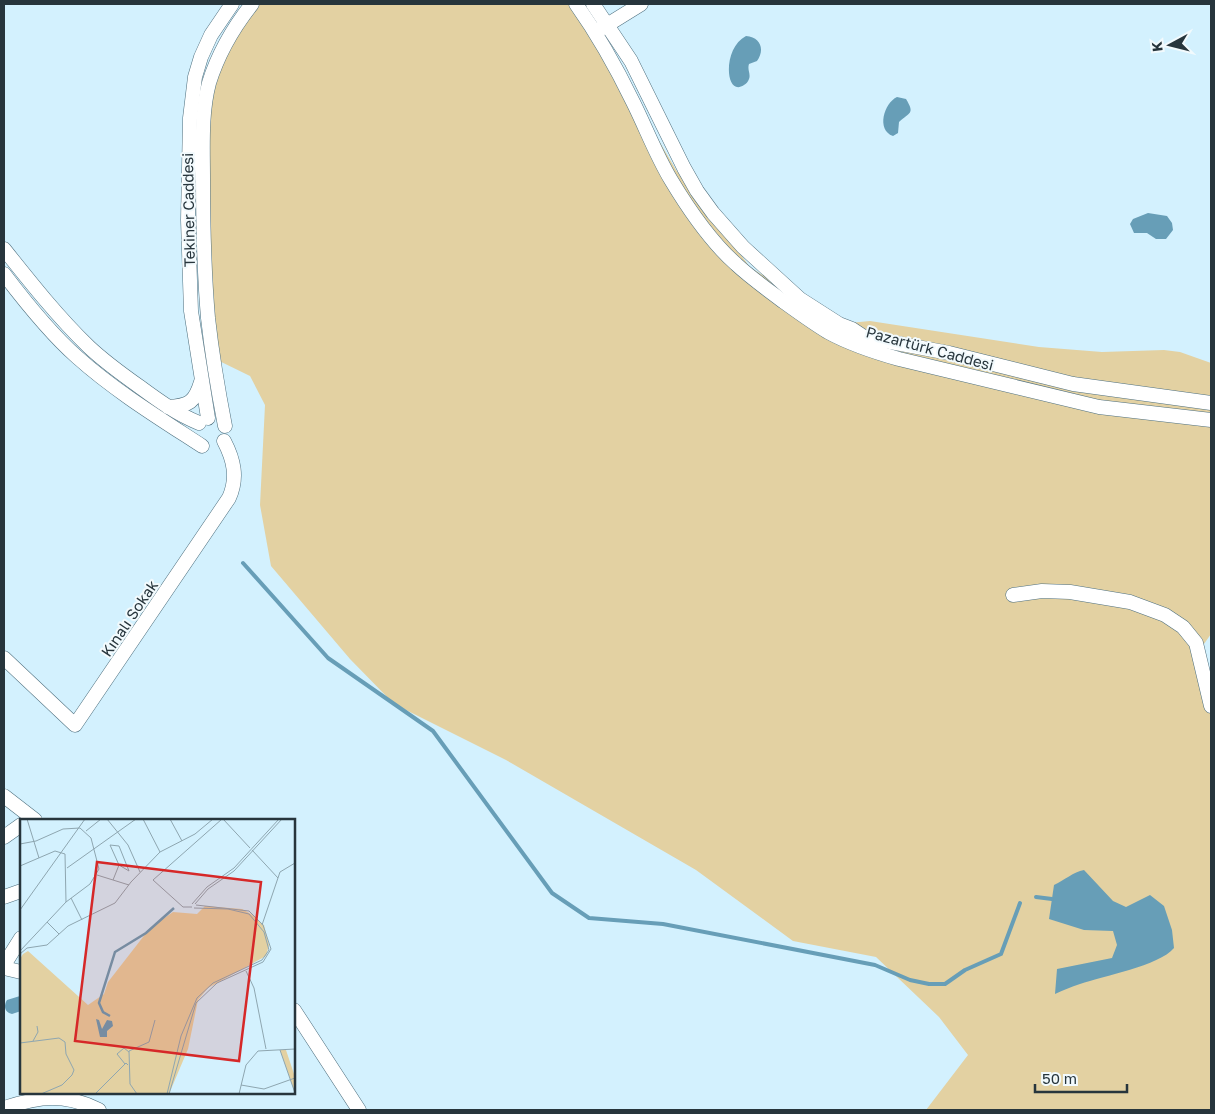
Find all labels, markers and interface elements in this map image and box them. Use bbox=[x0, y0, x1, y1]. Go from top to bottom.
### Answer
north arrow bbox=[1145, 20, 1195, 70]
text: K bbox=[1148, 41, 1166, 53]
street label: Tekiner Caddesi bbox=[178, 153, 198, 267]
street label: Pazartürk Caddesi bbox=[864, 322, 996, 374]
street label: Kınalı Sokak bbox=[97, 576, 162, 660]
inset map bbox=[20, 819, 295, 1094]
scale bar bbox=[1035, 1062, 1128, 1094]
text: 50 m bbox=[1042, 1069, 1077, 1087]

